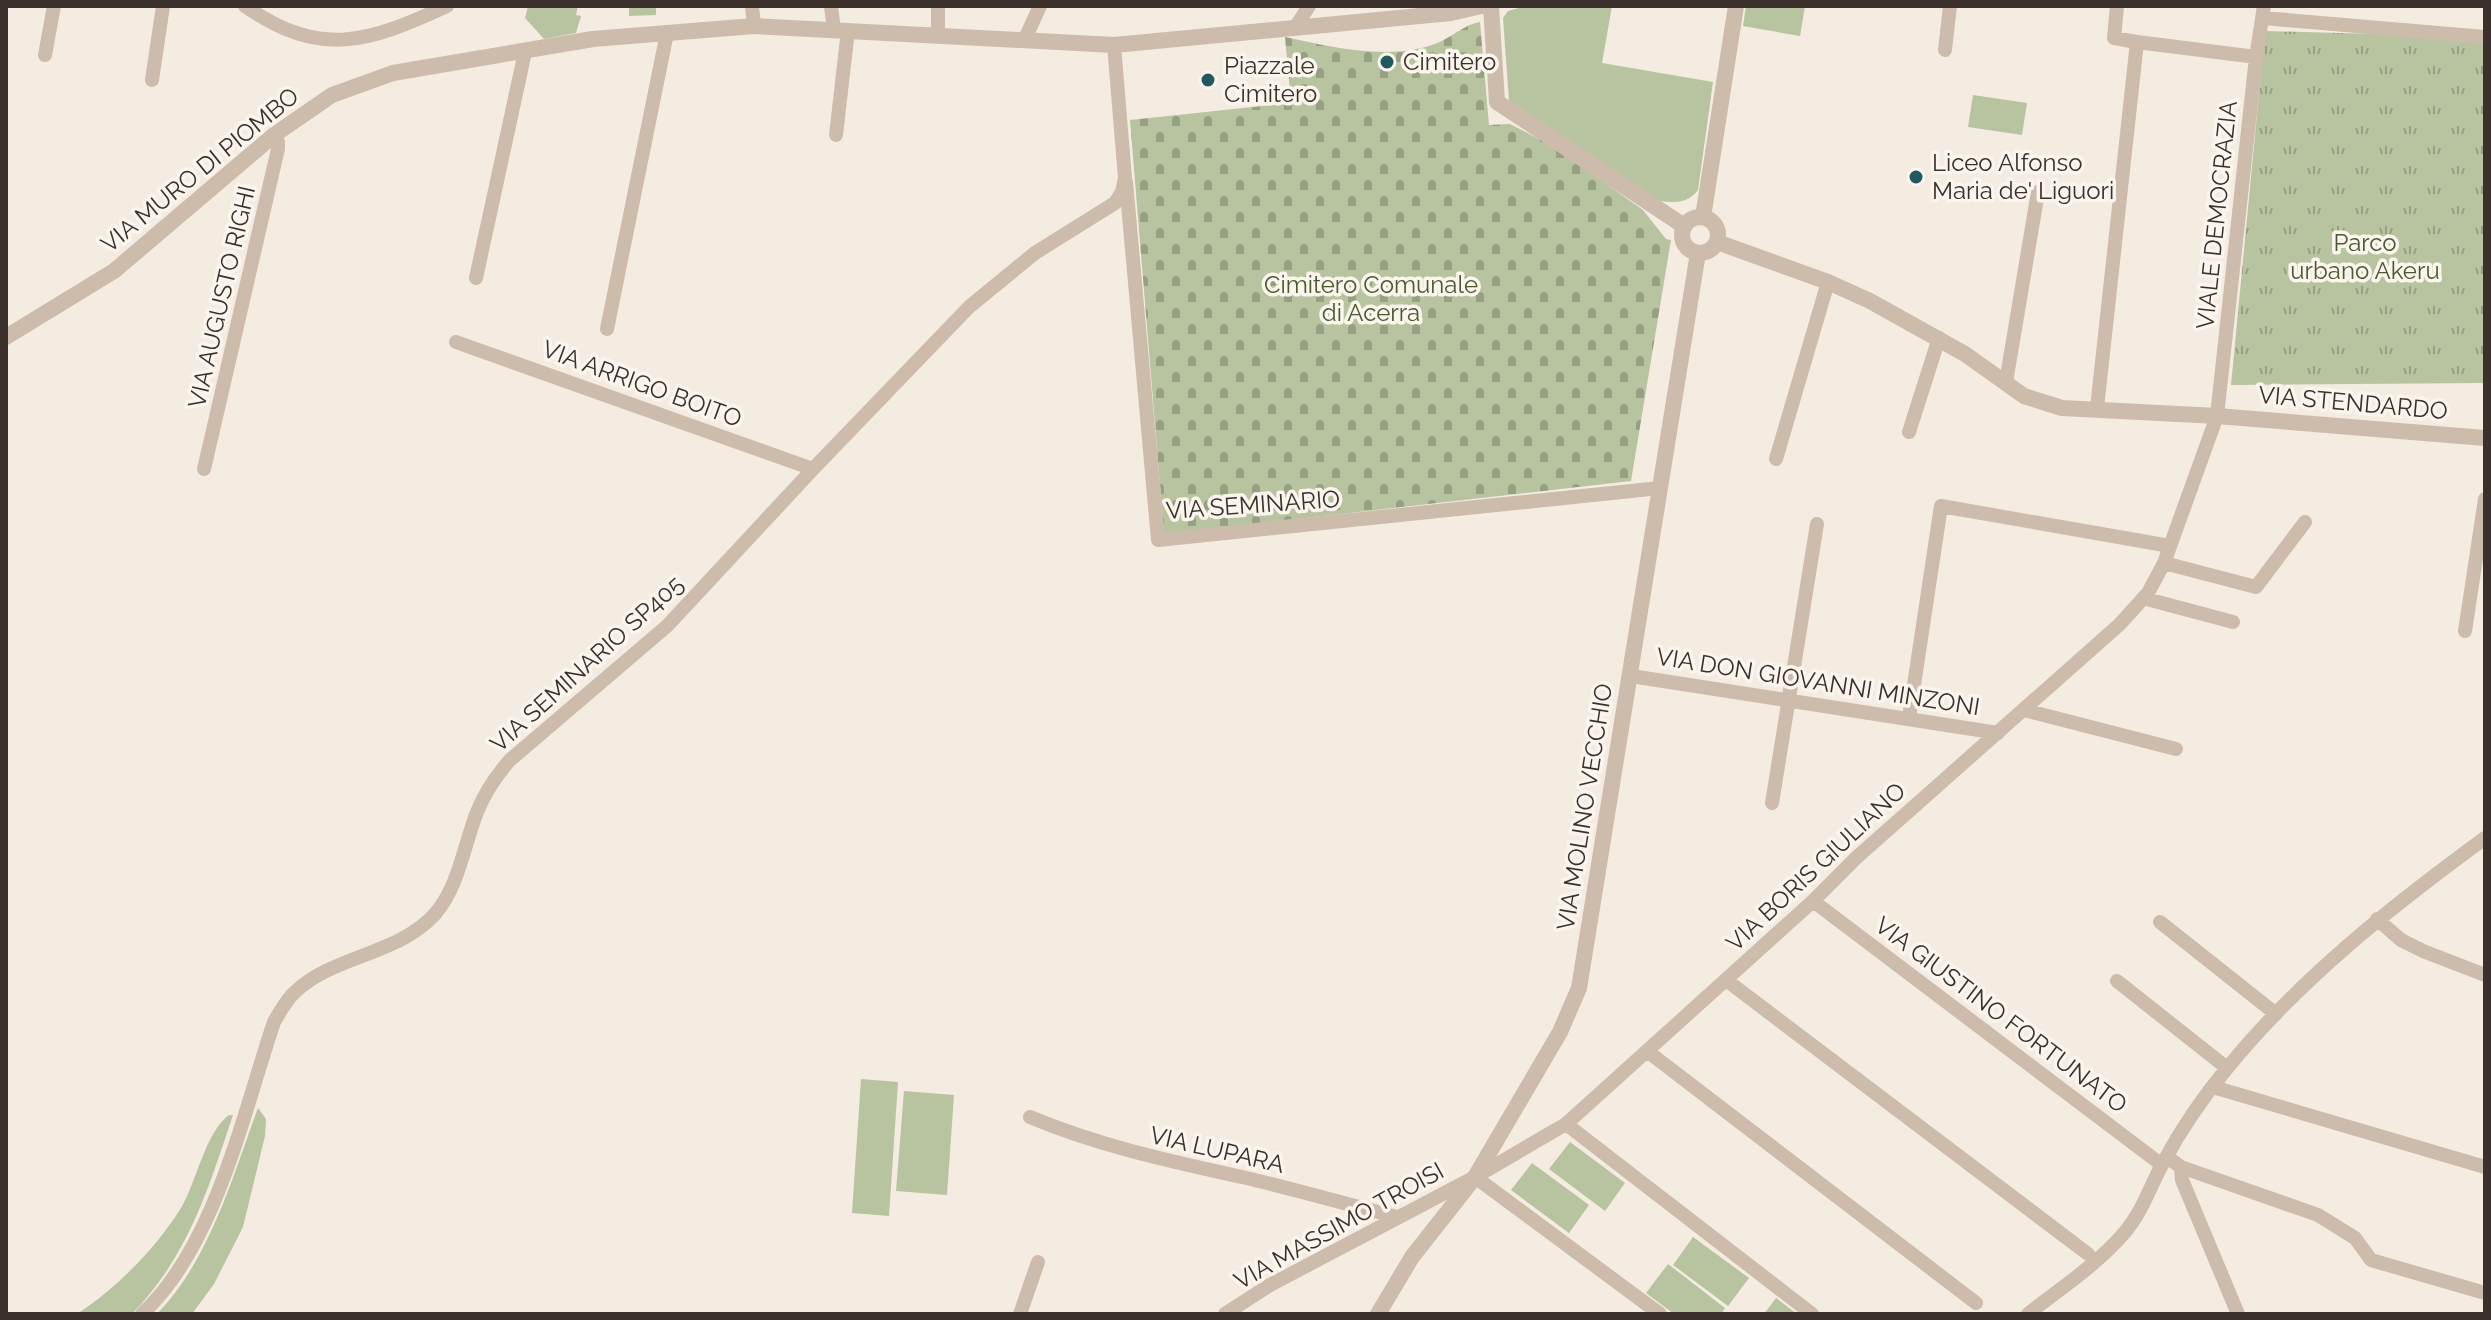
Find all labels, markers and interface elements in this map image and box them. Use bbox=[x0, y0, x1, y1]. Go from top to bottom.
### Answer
place label: Cimitero bbox=[1403, 47, 1496, 76]
place label: Piazzale Cimitero bbox=[1224, 51, 1317, 108]
marker: Cimitero bbox=[1378, 53, 1396, 71]
marker: Piazzale Cimitero bbox=[1199, 71, 1217, 89]
street label: VIA MURO DI PIOMBO bbox=[95, 81, 304, 258]
street label: VIALE DEMOCRAZIA bbox=[2190, 99, 2243, 331]
place label: Liceo Alfonso Maria de' Liguori bbox=[1932, 148, 2114, 205]
marker: Liceo Alfonso Maria de' Liguori bbox=[1907, 168, 1925, 186]
street label: VIA AUGUSTO RIGHI bbox=[182, 183, 261, 411]
park label: Parco urbano Akeru bbox=[2290, 228, 2440, 285]
park label: Cimitero Comunale di Acerra bbox=[1264, 270, 1478, 327]
street label: VIA ARRIGO BOITO bbox=[539, 334, 746, 433]
street label: VIA STENDARDO bbox=[2257, 380, 2449, 425]
street label: VIA SEMINARIO bbox=[1165, 484, 1341, 525]
street label: VIA SEMINARIO SP405 bbox=[484, 569, 689, 758]
street label: VIA DON GIOVANNI MINZONI bbox=[1654, 642, 1982, 721]
street label: VIA MOLINO VECCHIO bbox=[1551, 681, 1618, 933]
street label: VIA BORIS GIULIANO bbox=[1720, 776, 1911, 957]
street label: VIA GIUSTINO FORTUNATO bbox=[1870, 910, 2133, 1119]
street label: VIA LUPARA bbox=[1147, 1120, 1287, 1179]
street label: VIA MASSIMO TROISI bbox=[1229, 1156, 1449, 1295]

